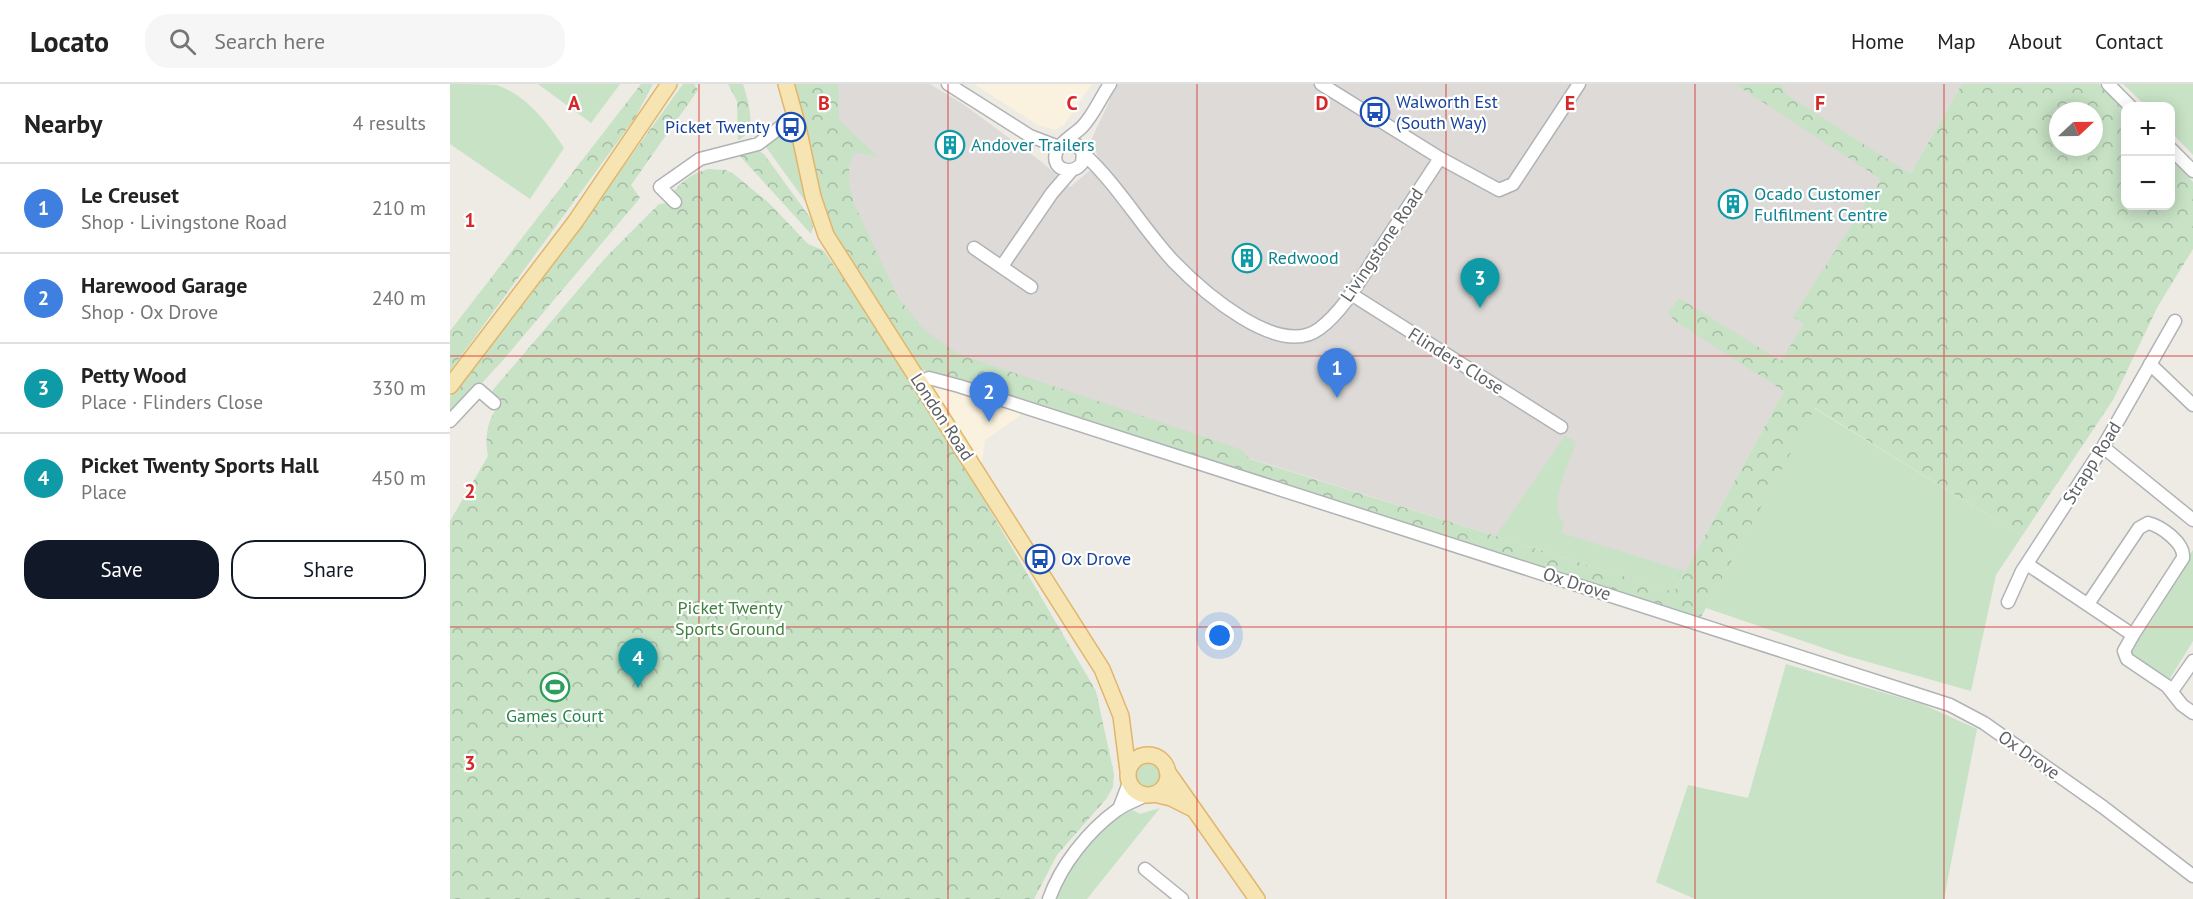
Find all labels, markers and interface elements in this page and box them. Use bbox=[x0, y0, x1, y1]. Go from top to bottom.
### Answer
search box bbox=[145, 14, 565, 68]
text: Locato bbox=[30, 23, 109, 60]
icon: search bbox=[166, 25, 199, 58]
text: Search here bbox=[214, 27, 325, 55]
text: Home bbox=[1851, 28, 1904, 55]
text: Map bbox=[1937, 28, 1976, 55]
text: About bbox=[2009, 28, 2062, 55]
text: Contact bbox=[2095, 28, 2163, 55]
text: A bbox=[568, 90, 581, 116]
text: B bbox=[818, 90, 830, 116]
text: C bbox=[1066, 90, 1078, 116]
text: D bbox=[1316, 90, 1329, 116]
place label: Walworth Est (South Way) bbox=[1396, 90, 1498, 134]
text: E bbox=[1565, 90, 1575, 116]
text: F bbox=[1815, 90, 1825, 116]
bus stop icon: Walworth Est (South Way) bbox=[1359, 96, 1391, 128]
north arrow bbox=[2049, 102, 2103, 156]
map controls bbox=[2121, 102, 2175, 210]
button: + bbox=[2121, 102, 2175, 156]
text: Nearby bbox=[24, 107, 102, 140]
text: 4 results bbox=[353, 110, 426, 136]
bus stop icon: Picket Twenty bbox=[775, 111, 807, 143]
place label: Picket Twenty bbox=[665, 115, 771, 138]
building icon: Andover Trailers bbox=[934, 129, 966, 161]
place label: Andover Trailers bbox=[971, 133, 1095, 156]
button: − bbox=[2121, 156, 2175, 210]
text: Le Creuset bbox=[81, 181, 179, 209]
place label: Ocado Customer Fulfilment Centre bbox=[1754, 182, 1888, 226]
street label: Livingstone Road bbox=[1335, 183, 1428, 306]
building icon: Ocado Customer Fulfilment Centre bbox=[1717, 188, 1749, 220]
text: 1 bbox=[38, 195, 49, 221]
text: 210 m bbox=[372, 195, 426, 221]
text: 1 bbox=[464, 207, 476, 233]
text: Shop · Livingstone Road bbox=[81, 209, 287, 235]
building icon: Redwood bbox=[1231, 242, 1263, 274]
place label: Redwood bbox=[1268, 246, 1339, 269]
pin: 3 bbox=[1460, 258, 1500, 308]
text: Harewood Garage bbox=[81, 271, 247, 299]
text: 2 bbox=[38, 285, 49, 311]
text: 240 m bbox=[372, 285, 426, 311]
text: Shop · Ox Drove bbox=[81, 299, 218, 325]
street label: Flinders Close bbox=[1404, 322, 1508, 399]
pin: 1 bbox=[1318, 348, 1356, 398]
text: Petty Wood bbox=[81, 361, 187, 389]
street label: London Road bbox=[906, 369, 979, 465]
pin: 2 bbox=[970, 372, 1008, 422]
text: 3 bbox=[38, 375, 49, 401]
text: 330 m bbox=[372, 375, 426, 401]
text: Place · Flinders Close bbox=[81, 389, 263, 415]
street label: Strapp Road bbox=[2057, 417, 2126, 508]
text: Picket Twenty Sports Hall bbox=[81, 451, 319, 479]
text: 4 bbox=[38, 465, 49, 491]
text: 450 m bbox=[372, 465, 426, 491]
text: 2 bbox=[464, 478, 476, 504]
text: Place bbox=[81, 479, 127, 505]
button: Save bbox=[24, 540, 219, 599]
button: Share bbox=[231, 540, 426, 599]
bus stop icon: Ox Drove bbox=[1024, 543, 1056, 575]
place label: Ox Drove bbox=[1061, 547, 1131, 570]
street label: Ox Drove bbox=[1540, 562, 1614, 605]
park label: Picket Twenty Sports Ground bbox=[675, 596, 785, 640]
your location bbox=[1205, 621, 1234, 650]
pin: 4 bbox=[618, 638, 657, 688]
sports icon: Games Court bbox=[539, 671, 571, 703]
place label: Games Court bbox=[506, 704, 604, 727]
street label: Ox Drove bbox=[1994, 725, 2065, 784]
text: 3 bbox=[464, 750, 476, 776]

